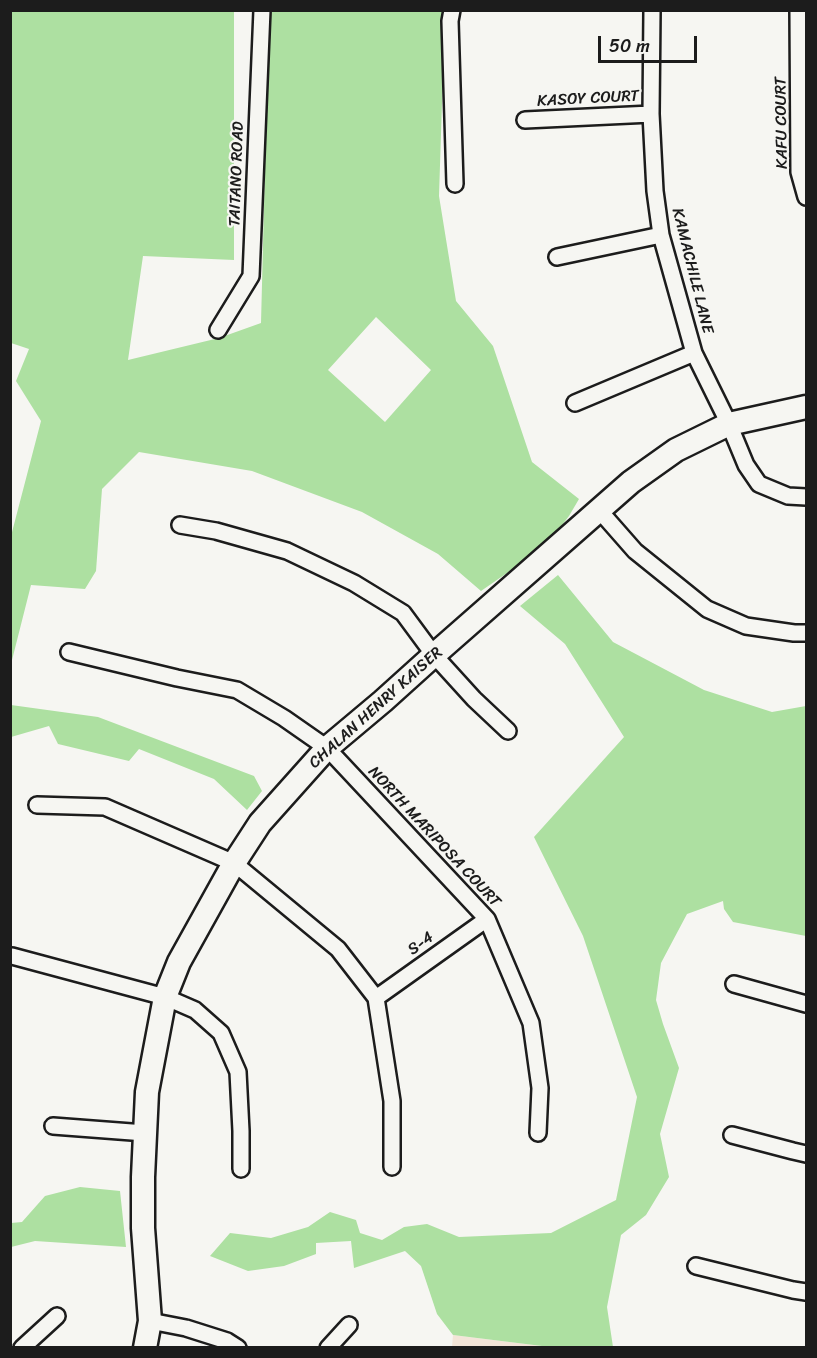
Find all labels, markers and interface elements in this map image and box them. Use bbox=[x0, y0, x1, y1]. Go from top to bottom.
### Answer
scale bar bbox=[601, 24, 700, 62]
text: 50 m bbox=[609, 30, 650, 62]
street label: KAFU COURT bbox=[772, 77, 792, 169]
street label: KASOY COURT bbox=[536, 87, 640, 111]
street label: TAITANO ROAD bbox=[226, 121, 248, 227]
street label: KAMACHILE LANE bbox=[667, 206, 717, 336]
street label: CHALAN HENRY KAISER bbox=[305, 643, 447, 773]
street label: NORTH MARIPOSA COURT bbox=[364, 763, 504, 911]
street label: S-4 bbox=[404, 928, 438, 960]

